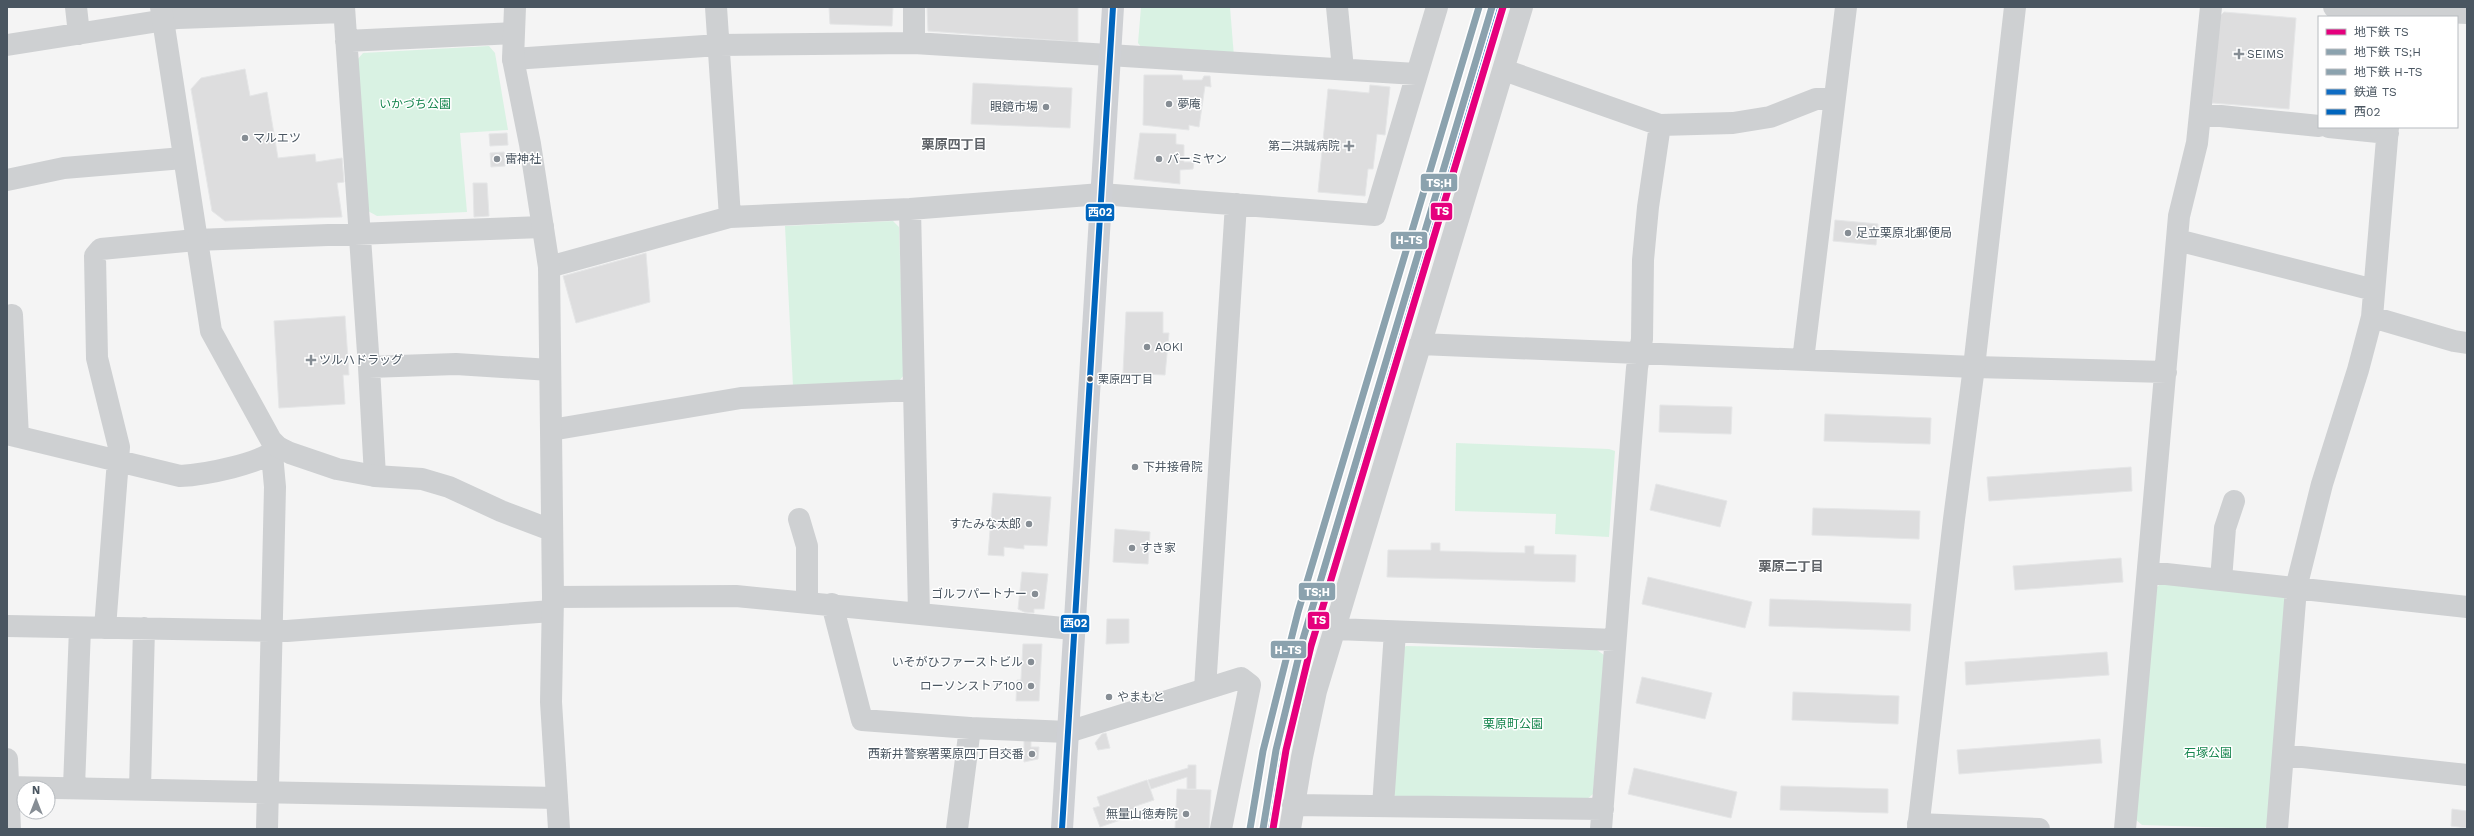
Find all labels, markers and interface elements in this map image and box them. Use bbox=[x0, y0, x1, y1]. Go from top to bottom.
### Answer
legend bbox=[2318, 16, 2458, 128]
text: 地下鉄 TS bbox=[2354, 25, 2409, 39]
text: 地下鉄 TS;H bbox=[2354, 45, 2421, 59]
place label: SEIMS bbox=[2247, 47, 2284, 61]
marker: SEIMS bbox=[2234, 49, 2244, 59]
text: 地下鉄 H-TS bbox=[2354, 65, 2423, 79]
text: 鉄道 TS bbox=[2354, 85, 2397, 99]
park label: いかづち公園 bbox=[379, 97, 451, 111]
place label: 夢庵 bbox=[1177, 97, 1201, 111]
marker: 夢庵 bbox=[1164, 99, 1174, 109]
place label: 眼鏡市場 bbox=[990, 100, 1038, 114]
marker: 眼鏡市場 bbox=[1041, 102, 1051, 112]
text: 西02 bbox=[2354, 105, 2380, 119]
place label: マルエツ bbox=[253, 131, 301, 145]
marker: マルエツ bbox=[240, 133, 250, 143]
district label: 栗原四丁目 bbox=[921, 137, 987, 152]
place label: 第二洪誠病院 bbox=[1268, 139, 1340, 153]
marker: 第二洪誠病院 bbox=[1343, 140, 1355, 152]
place label: 雷神社 bbox=[505, 152, 541, 166]
place label: バーミヤン bbox=[1167, 152, 1227, 166]
marker: 雷神社 bbox=[492, 154, 502, 164]
marker: バーミヤン bbox=[1154, 154, 1164, 164]
line badge: TS;H bbox=[1420, 173, 1458, 192]
text: TS;H bbox=[1426, 177, 1452, 190]
line badge: TS bbox=[1430, 202, 1453, 221]
line badge: 西02 bbox=[1085, 203, 1115, 222]
text: TS bbox=[1435, 205, 1449, 218]
text: 西02 bbox=[1088, 206, 1113, 219]
place label: 足立栗原北郵便局 bbox=[1856, 226, 1952, 240]
marker: 足立栗原北郵便局 bbox=[1843, 228, 1853, 238]
line badge: H-TS bbox=[1390, 231, 1428, 250]
text: H-TS bbox=[1395, 234, 1423, 247]
place label: AOKI bbox=[1155, 340, 1183, 354]
marker: AOKI bbox=[1142, 342, 1152, 352]
place label: ツルハドラッグ bbox=[319, 353, 403, 367]
marker: ツルハドラッグ bbox=[306, 355, 316, 365]
place label: 栗原四丁目 bbox=[1098, 373, 1153, 386]
marker: 栗原四丁目 bbox=[1085, 374, 1095, 384]
place label: 下井接骨院 bbox=[1143, 460, 1203, 474]
marker: 下井接骨院 bbox=[1130, 462, 1140, 472]
place label: すたみな太郎 bbox=[949, 517, 1021, 531]
marker: すたみな太郎 bbox=[1024, 519, 1034, 529]
place label: すき家 bbox=[1140, 541, 1176, 555]
marker: すき家 bbox=[1127, 543, 1137, 553]
district label: 栗原二丁目 bbox=[1758, 559, 1824, 574]
line badge: TS;H bbox=[1298, 582, 1336, 601]
text: TS;H bbox=[1304, 586, 1330, 599]
place label: ゴルフパートナー bbox=[931, 587, 1027, 601]
marker: ゴルフパートナー bbox=[1030, 589, 1040, 599]
line badge: TS bbox=[1307, 611, 1330, 630]
line badge: 西02 bbox=[1060, 614, 1090, 633]
text: TS bbox=[1312, 614, 1326, 627]
text: 西02 bbox=[1063, 617, 1088, 630]
line badge: H-TS bbox=[1270, 640, 1307, 659]
text: H-TS bbox=[1274, 644, 1302, 657]
place label: いそがひファーストビル bbox=[892, 655, 1023, 669]
marker: いそがひファーストビル bbox=[1026, 657, 1036, 667]
place label: ローソンストア100 bbox=[920, 679, 1023, 693]
marker: ローソンストア100 bbox=[1026, 681, 1036, 691]
place label: やまもと bbox=[1117, 690, 1165, 704]
marker: やまもと bbox=[1104, 692, 1114, 702]
park label: 栗原町公園 bbox=[1483, 717, 1543, 731]
park label: 石塚公園 bbox=[2184, 746, 2232, 760]
place label: 西新井警察署栗原四丁目交番 bbox=[868, 747, 1024, 761]
marker: 西新井警察署栗原四丁目交番 bbox=[1027, 749, 1037, 759]
north arrow bbox=[16, 780, 56, 820]
text: N bbox=[32, 784, 40, 797]
place label: 無量山徳寿院 bbox=[1106, 807, 1178, 821]
marker: 無量山徳寿院 bbox=[1181, 809, 1191, 819]

